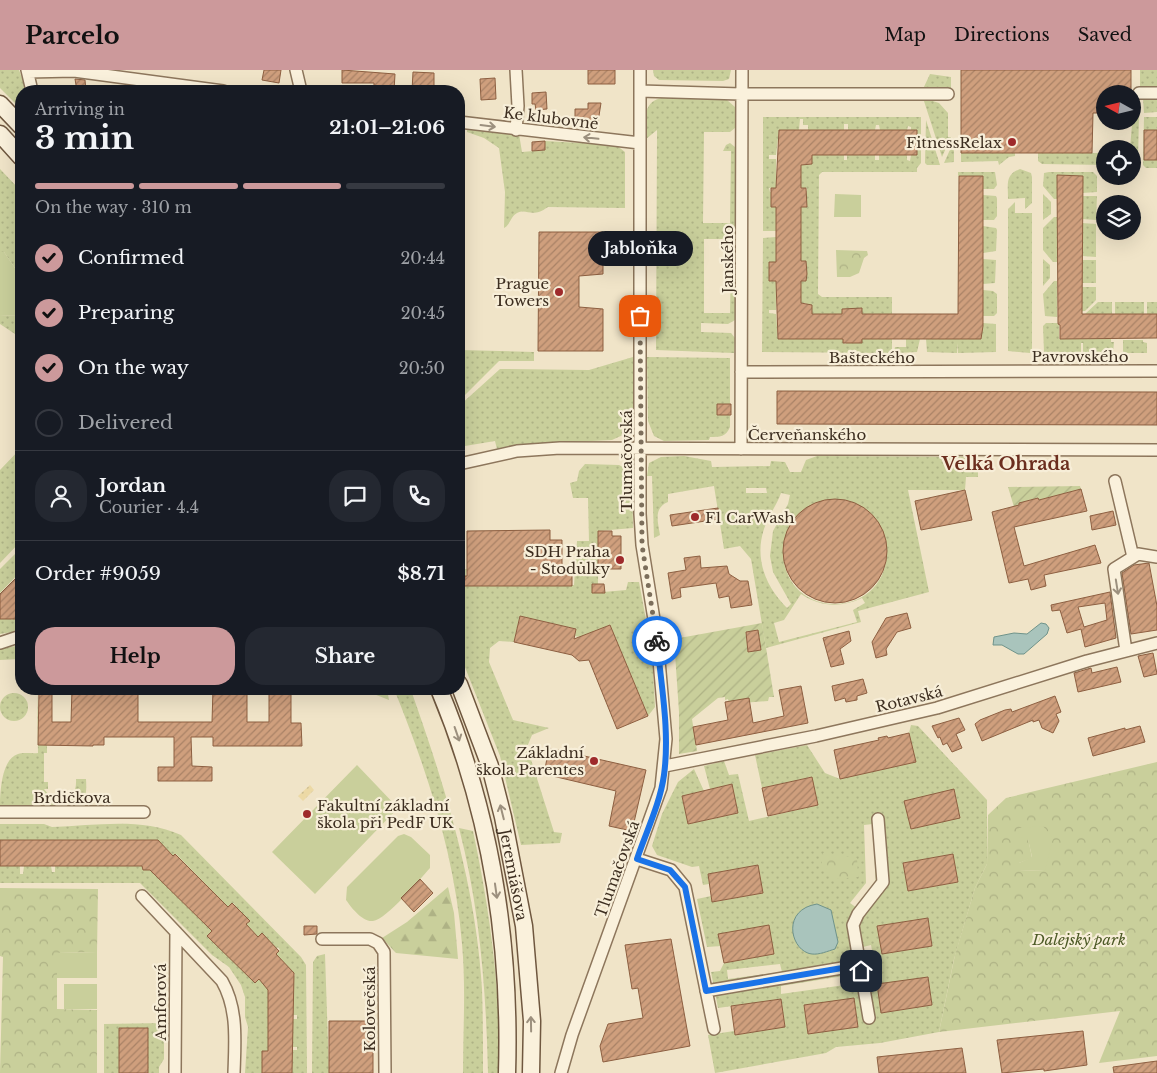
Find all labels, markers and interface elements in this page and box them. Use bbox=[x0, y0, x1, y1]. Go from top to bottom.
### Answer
text: Parcelo bbox=[25, 21, 120, 50]
text: Map bbox=[884, 24, 926, 46]
text: Directions bbox=[954, 24, 1050, 46]
text: Saved bbox=[1078, 24, 1132, 46]
north arrow bbox=[1096, 85, 1141, 130]
map controls bbox=[1096, 85, 1141, 240]
text: Arriving in bbox=[35, 99, 125, 119]
street label: Ke klubovně bbox=[502, 103, 600, 133]
text: 21:01–21:06 bbox=[329, 116, 445, 139]
text: 3 min bbox=[35, 118, 134, 158]
one-way arrow bbox=[479, 121, 495, 131]
one-way arrow bbox=[584, 133, 600, 143]
place label: FitnessRelax bbox=[906, 133, 1002, 152]
marker: FitnessRelax bbox=[1006, 136, 1018, 148]
button: locate bbox=[1096, 140, 1141, 185]
button: layers bbox=[1096, 195, 1141, 240]
text: On the way · 310 m bbox=[35, 197, 192, 217]
street label: Janského bbox=[718, 225, 737, 295]
callout: Jabloňka bbox=[588, 231, 692, 266]
text: Jabloňka bbox=[604, 238, 677, 258]
icon: check bbox=[35, 244, 63, 272]
text: Confirmed bbox=[78, 246, 184, 269]
text: 20:44 bbox=[400, 248, 445, 268]
place label: Prague Towers bbox=[494, 274, 549, 310]
marker: Prague Towers bbox=[553, 286, 565, 298]
pin bbox=[619, 295, 661, 337]
icon: check bbox=[35, 299, 63, 327]
text: Preparing bbox=[78, 301, 174, 324]
icon: bag bbox=[626, 302, 654, 330]
text: 20:45 bbox=[401, 303, 445, 323]
street label: Pavrovského bbox=[1032, 347, 1129, 366]
street label: Bašteckého bbox=[829, 348, 915, 367]
icon: check bbox=[35, 354, 63, 382]
text: On the way bbox=[78, 356, 189, 379]
text: 20:50 bbox=[399, 358, 445, 378]
street label: Tlumačovská bbox=[617, 409, 636, 512]
text: Delivered bbox=[78, 411, 173, 434]
street label: Červeňanského bbox=[748, 425, 866, 444]
district label: Velká Ohrada bbox=[941, 453, 1071, 475]
button: person bbox=[35, 470, 87, 522]
button: chat bbox=[329, 470, 381, 522]
button: phone bbox=[393, 470, 445, 522]
text: Jordan bbox=[99, 474, 166, 497]
text: Courier · 4.4 bbox=[99, 497, 199, 517]
place label: F1 CarWash bbox=[705, 508, 795, 527]
marker: F1 CarWash bbox=[689, 511, 701, 523]
place label: SDH Praha - Stodůlky bbox=[525, 542, 611, 578]
marker: SDH Praha - Stodůlky bbox=[614, 554, 626, 566]
text: Order #9059 bbox=[35, 562, 161, 585]
text: $8.71 bbox=[397, 562, 445, 585]
one-way arrow bbox=[1112, 579, 1122, 595]
courier bbox=[632, 616, 682, 666]
button: Help bbox=[35, 627, 235, 685]
button: Share bbox=[245, 627, 445, 685]
icon: bike bbox=[643, 627, 671, 655]
street label: Rotavská bbox=[873, 681, 945, 717]
one-way arrow bbox=[453, 726, 462, 741]
place label: Základní škola Parentes bbox=[476, 743, 585, 779]
marker: Základní škola Parentes bbox=[588, 755, 600, 767]
street label: Brdičkova bbox=[33, 788, 111, 807]
place label: Fakultní základní škola při PedF UK bbox=[317, 796, 454, 832]
one-way arrow bbox=[496, 804, 506, 820]
marker: Fakultní základní škola při PedF UK bbox=[301, 808, 313, 820]
street label: Tlumačovská bbox=[591, 817, 644, 920]
street label: Jeremiášova bbox=[496, 825, 532, 923]
one-way arrow bbox=[492, 883, 502, 899]
park label: Dalejský park bbox=[1031, 930, 1126, 949]
pin bbox=[840, 950, 882, 992]
icon: home bbox=[847, 957, 875, 985]
street label: Amforová bbox=[151, 963, 170, 1042]
street label: Kolovečská bbox=[360, 966, 379, 1052]
one-way arrow bbox=[527, 1017, 536, 1033]

